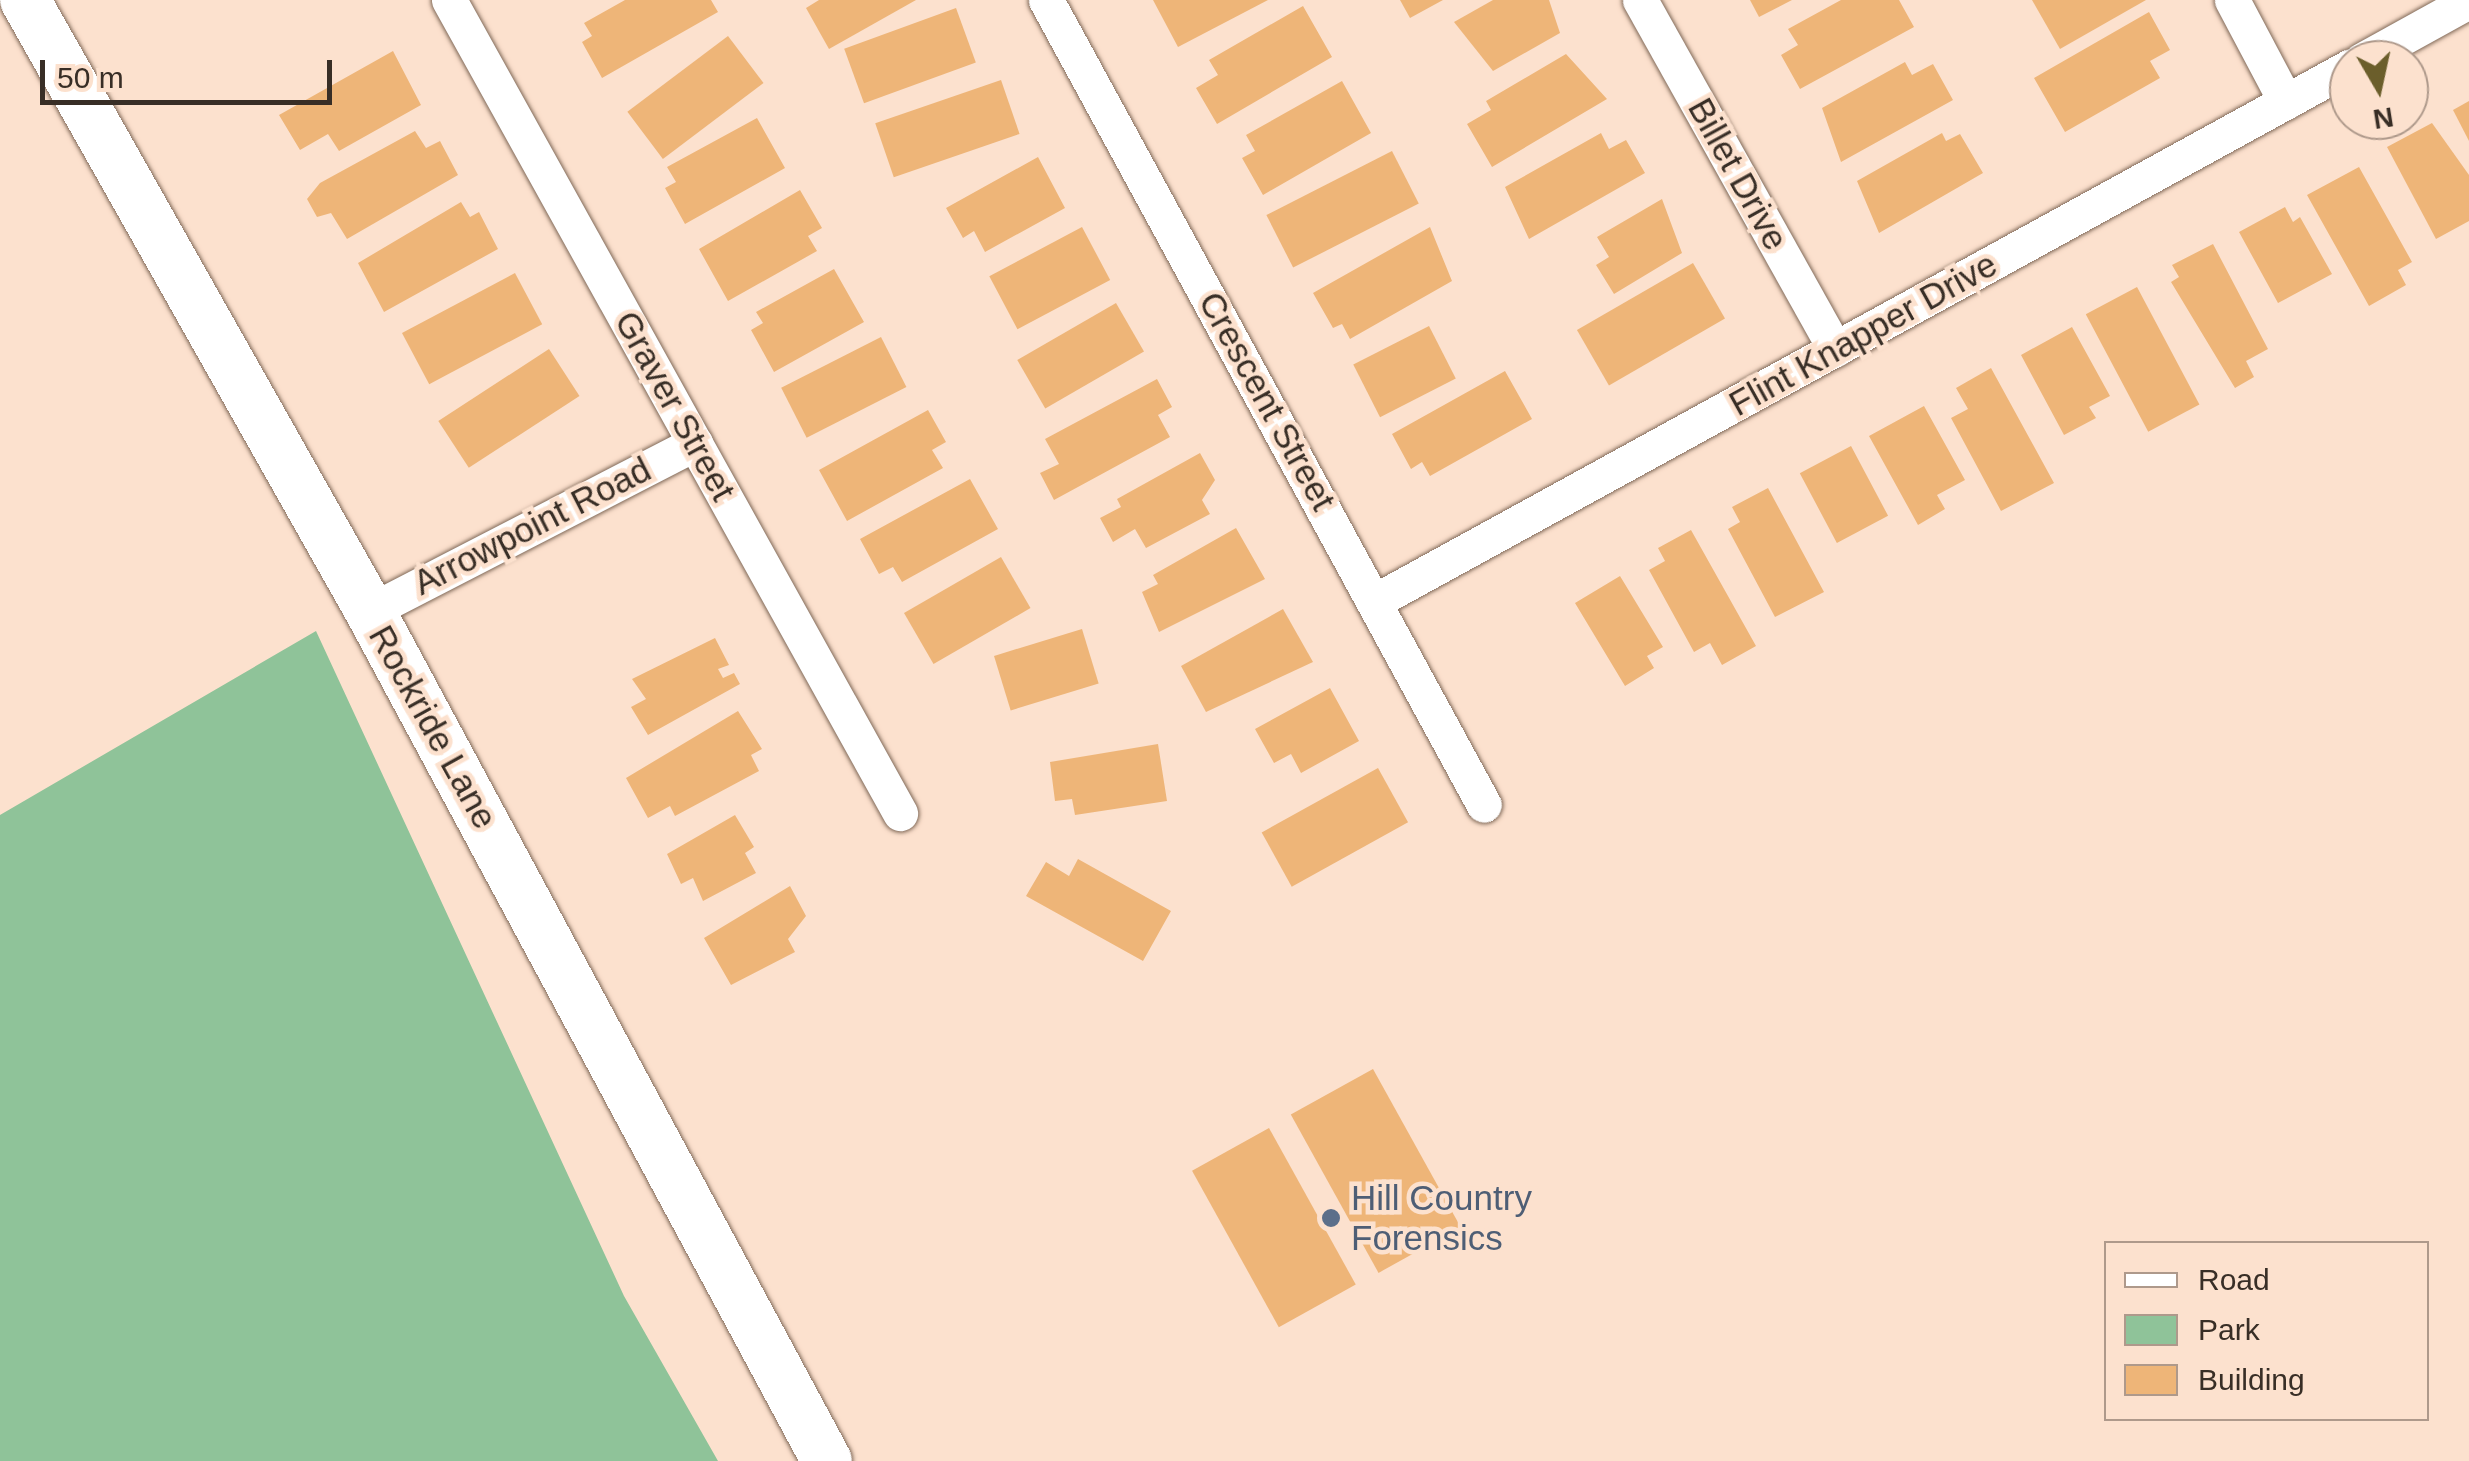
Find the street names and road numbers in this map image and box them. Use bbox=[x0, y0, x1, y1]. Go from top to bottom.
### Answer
street label: Billet Drive bbox=[1679, 91, 1797, 257]
street label: Flint Knapper Drive bbox=[1722, 243, 2004, 425]
street label: Crescent Street bbox=[1190, 284, 1344, 518]
street label: Graver Street bbox=[606, 304, 744, 508]
street label: Arrowpoint Road bbox=[406, 448, 658, 604]
street label: Rockride Lane bbox=[360, 618, 506, 836]

